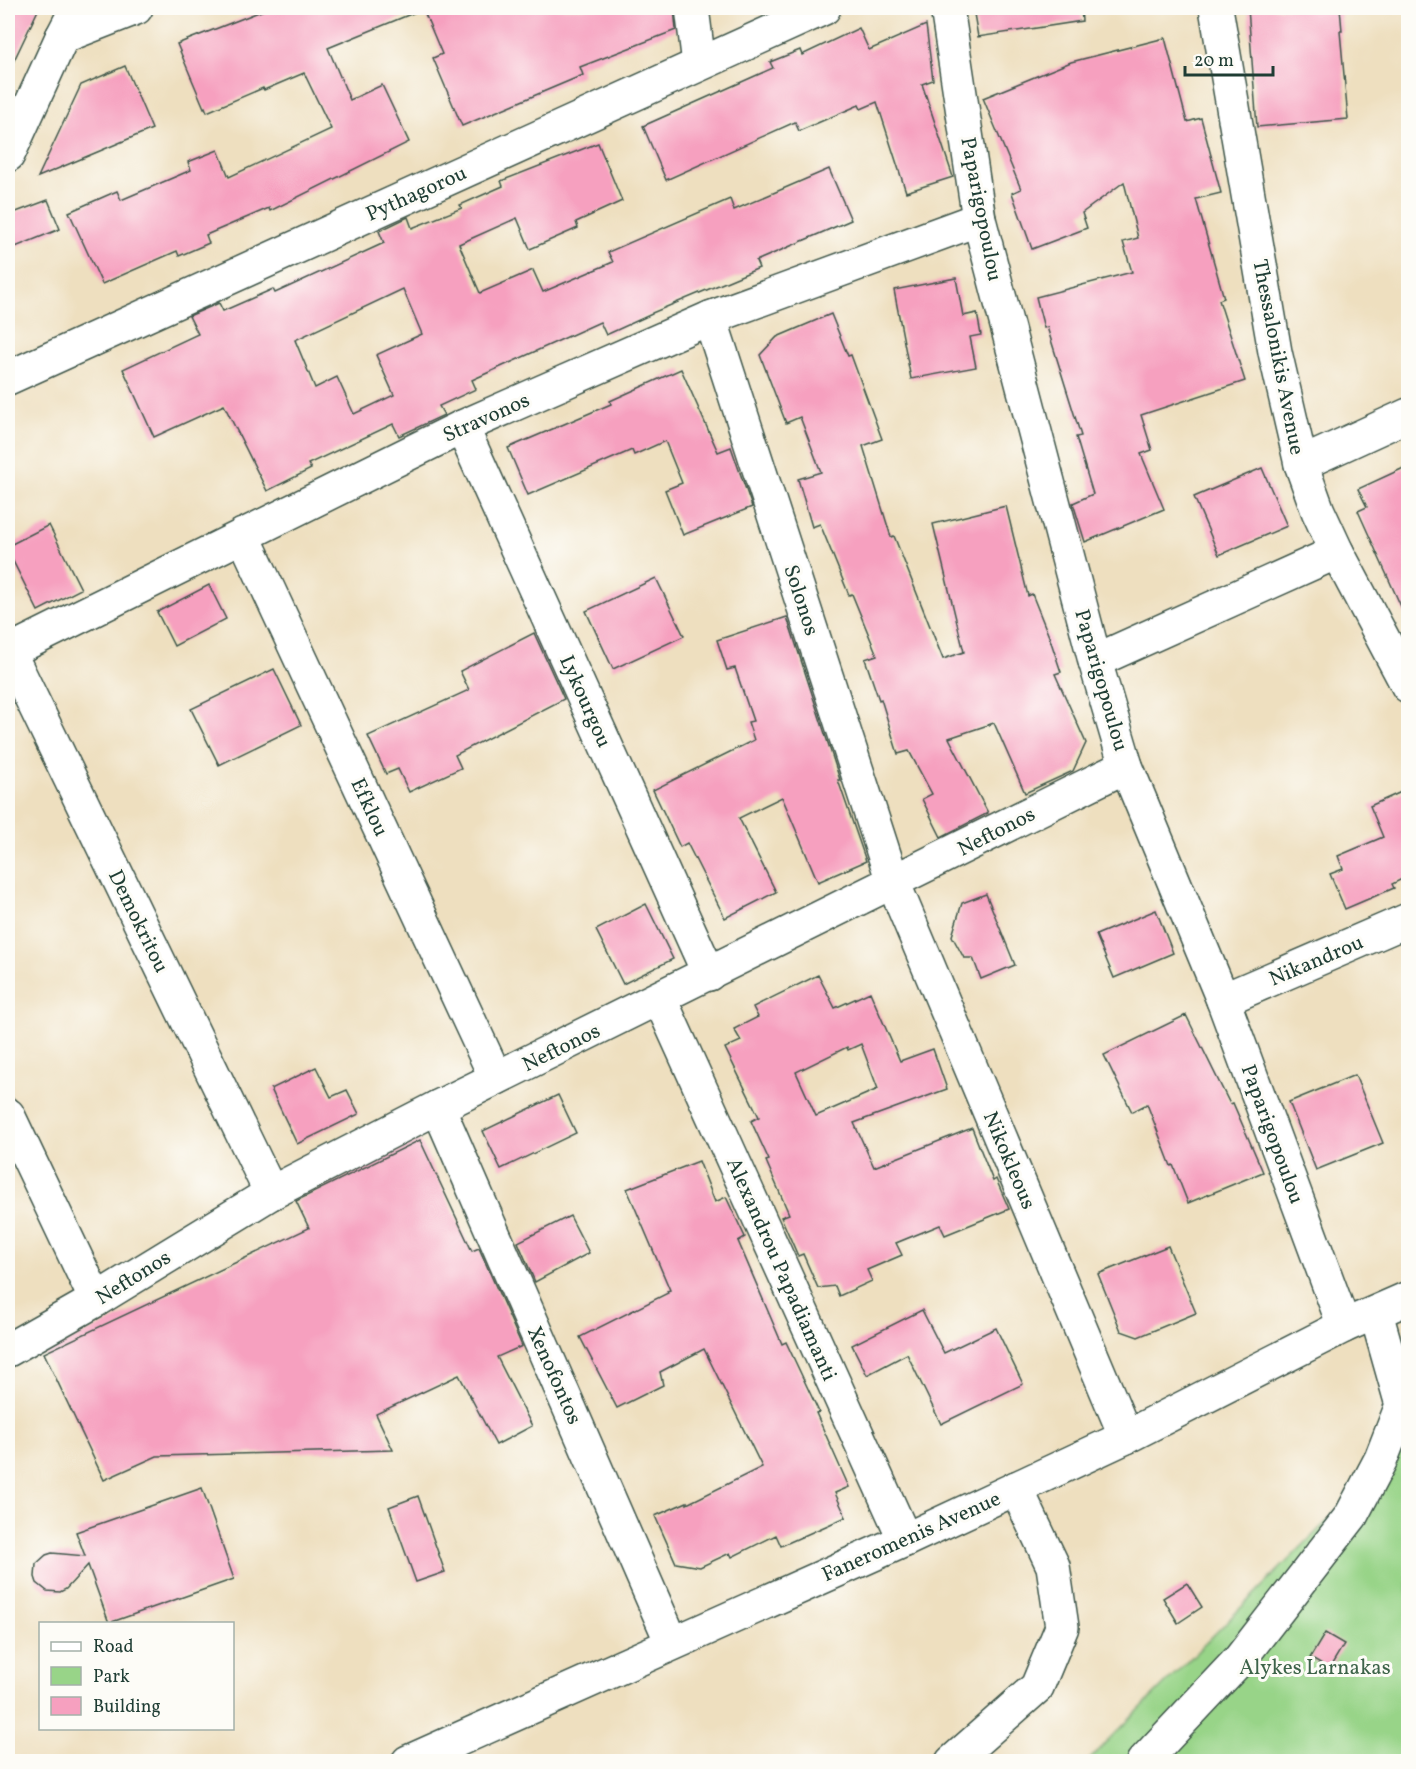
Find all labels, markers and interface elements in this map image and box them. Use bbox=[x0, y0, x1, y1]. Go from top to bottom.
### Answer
scale bar bbox=[1185, 39, 1274, 77]
text: 20 m bbox=[1194, 49, 1234, 74]
street label: Paparigopoulou bbox=[952, 135, 1009, 284]
street label: Pythagorou bbox=[362, 159, 472, 230]
street label: Thessalonikis Avenue bbox=[1244, 257, 1311, 458]
street label: Stravonos bbox=[439, 386, 535, 450]
street label: Solonos bbox=[776, 561, 826, 640]
street label: Paparigopoulou bbox=[1066, 606, 1135, 755]
street label: Lykourgou bbox=[551, 651, 618, 752]
street label: Efklou bbox=[342, 774, 395, 842]
street label: Neftonos bbox=[953, 800, 1041, 864]
street label: Demokritou bbox=[100, 865, 175, 978]
street label: Nikandrou bbox=[1265, 928, 1368, 994]
street label: Neftonos bbox=[518, 1017, 606, 1080]
street label: Paparigopoulou bbox=[1233, 1061, 1310, 1208]
street label: Nikokleous bbox=[975, 1107, 1042, 1214]
street label: Alexandrou Papadiamanti bbox=[718, 1153, 843, 1386]
street label: Neftonos bbox=[91, 1244, 177, 1313]
street label: Xenofontos bbox=[519, 1322, 588, 1429]
street label: Faneromenis Avenue bbox=[818, 1485, 1006, 1590]
legend bbox=[39, 1622, 234, 1730]
text: Road bbox=[93, 1635, 134, 1660]
park label: Alykes Larnakas bbox=[1239, 1654, 1391, 1683]
text: Park bbox=[93, 1665, 130, 1690]
text: Building bbox=[93, 1695, 161, 1720]

